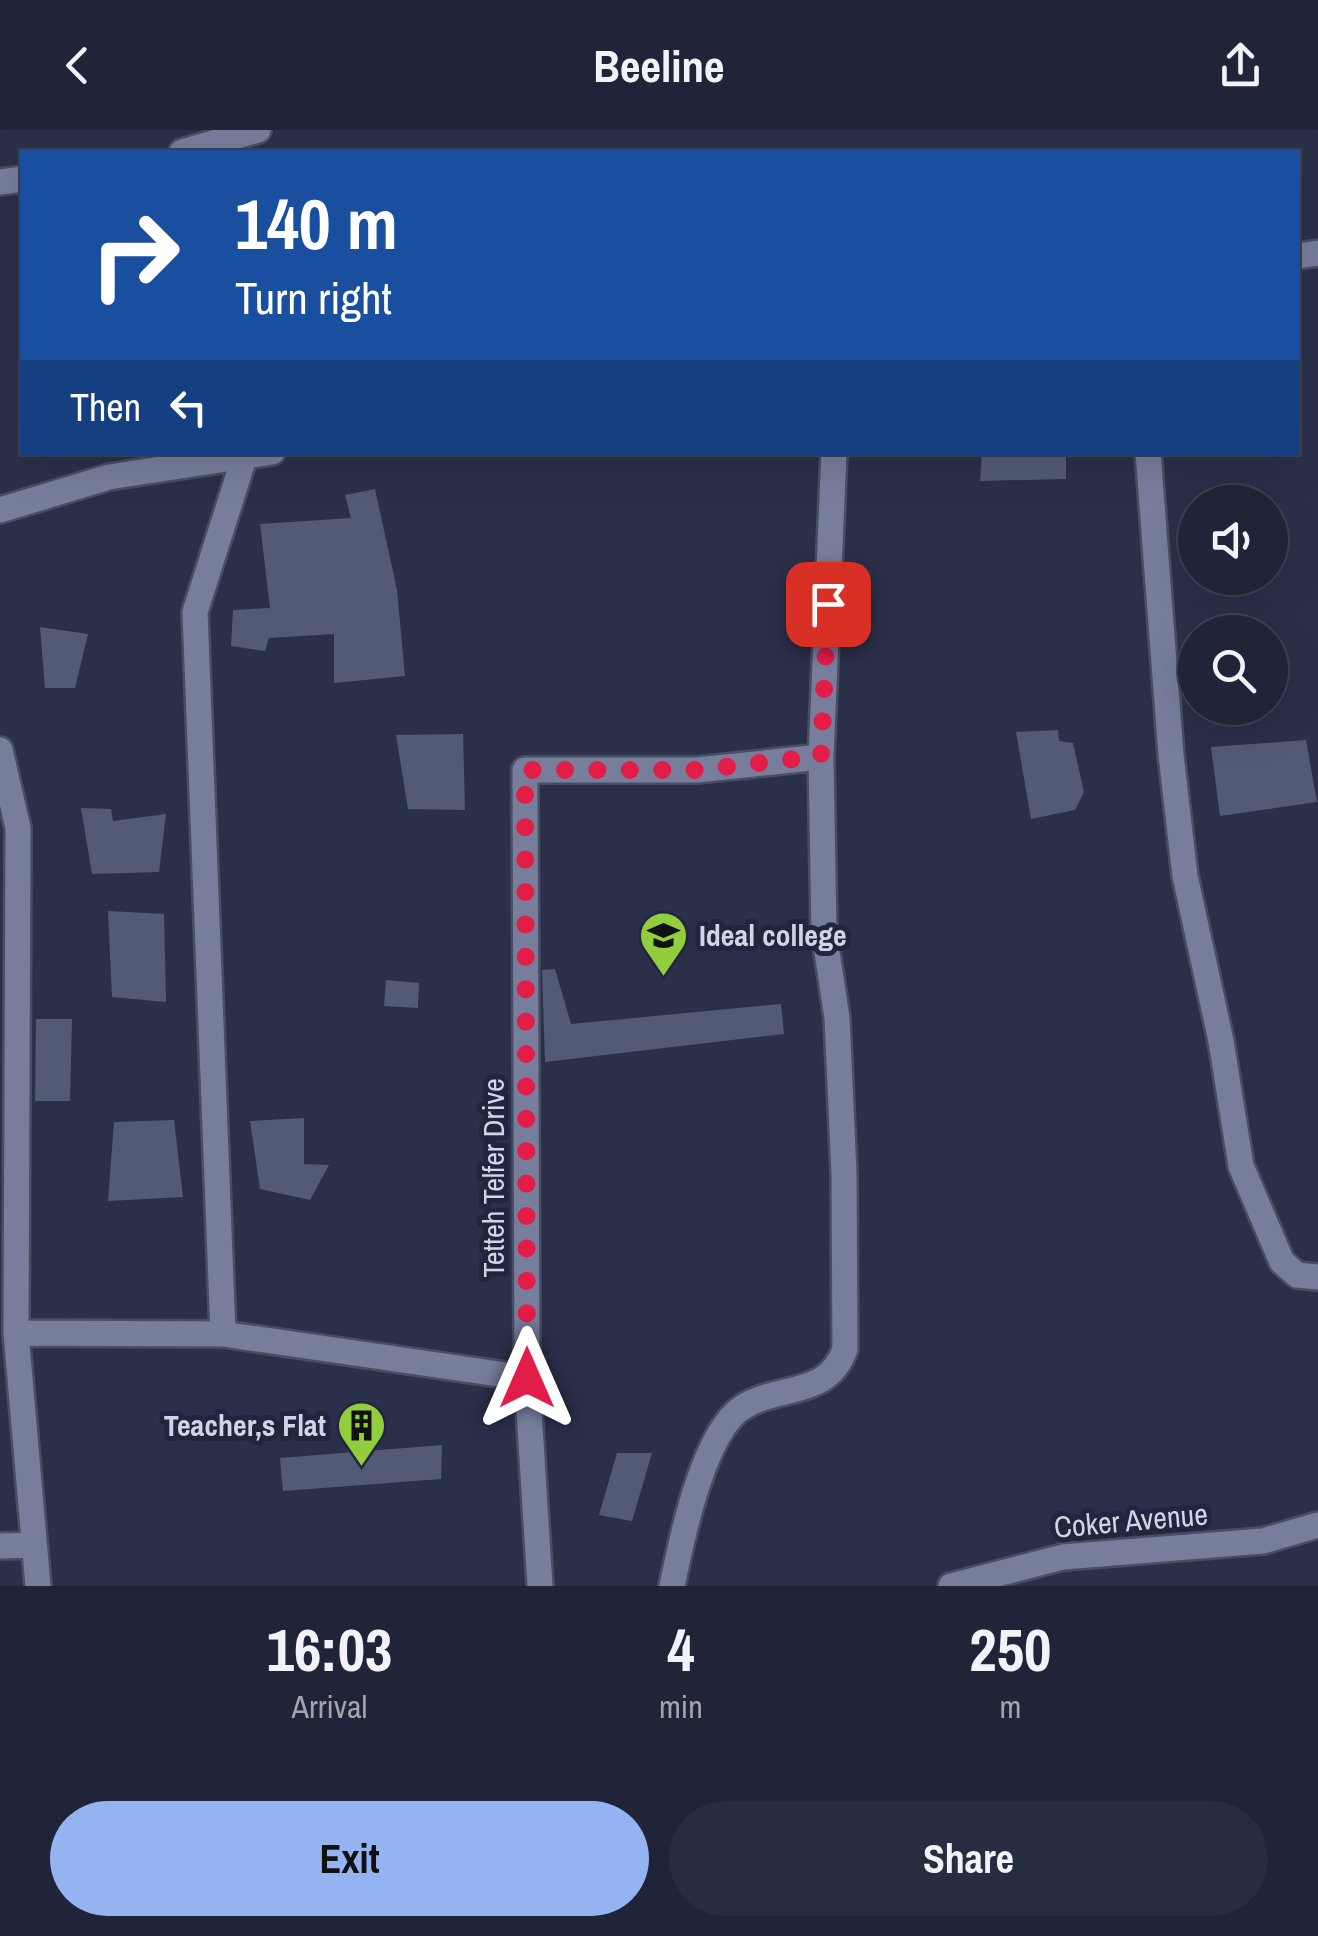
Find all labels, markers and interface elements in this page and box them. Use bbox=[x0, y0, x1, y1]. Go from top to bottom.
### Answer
text: Beeline bbox=[593, 35, 725, 96]
icon: back bbox=[50, 38, 105, 93]
icon: share bbox=[1213, 38, 1268, 93]
text: 140 m bbox=[235, 177, 398, 271]
icon: right bbox=[70, 190, 200, 320]
text: Turn right bbox=[235, 267, 392, 328]
icon: left bbox=[161, 380, 216, 435]
text: Then bbox=[70, 382, 141, 433]
map controls bbox=[1178, 485, 1288, 725]
button: sound bbox=[1178, 485, 1288, 595]
pin bbox=[786, 562, 871, 647]
icon: arrive bbox=[801, 577, 856, 632]
button: search bbox=[1178, 615, 1288, 725]
school or university icon: Ideal college bbox=[638, 910, 690, 978]
place label: Ideal college bbox=[699, 915, 847, 955]
street label: Tetteh Telfer Drive bbox=[473, 1078, 513, 1278]
position arrow bbox=[475, 1326, 579, 1430]
building icon: Teacher,s Flat bbox=[335, 1400, 387, 1468]
place label: Teacher,s Flat bbox=[164, 1405, 326, 1445]
street label: Coker Avenue bbox=[1052, 1493, 1209, 1547]
text: 16:03 bbox=[267, 1609, 392, 1690]
text: 4 bbox=[667, 1609, 695, 1690]
text: 250 bbox=[969, 1609, 1051, 1690]
text: Arrival bbox=[292, 1685, 367, 1728]
text: min bbox=[659, 1685, 703, 1728]
text: m bbox=[999, 1685, 1021, 1728]
button: Exit bbox=[50, 1801, 649, 1916]
button: Share bbox=[669, 1801, 1268, 1916]

